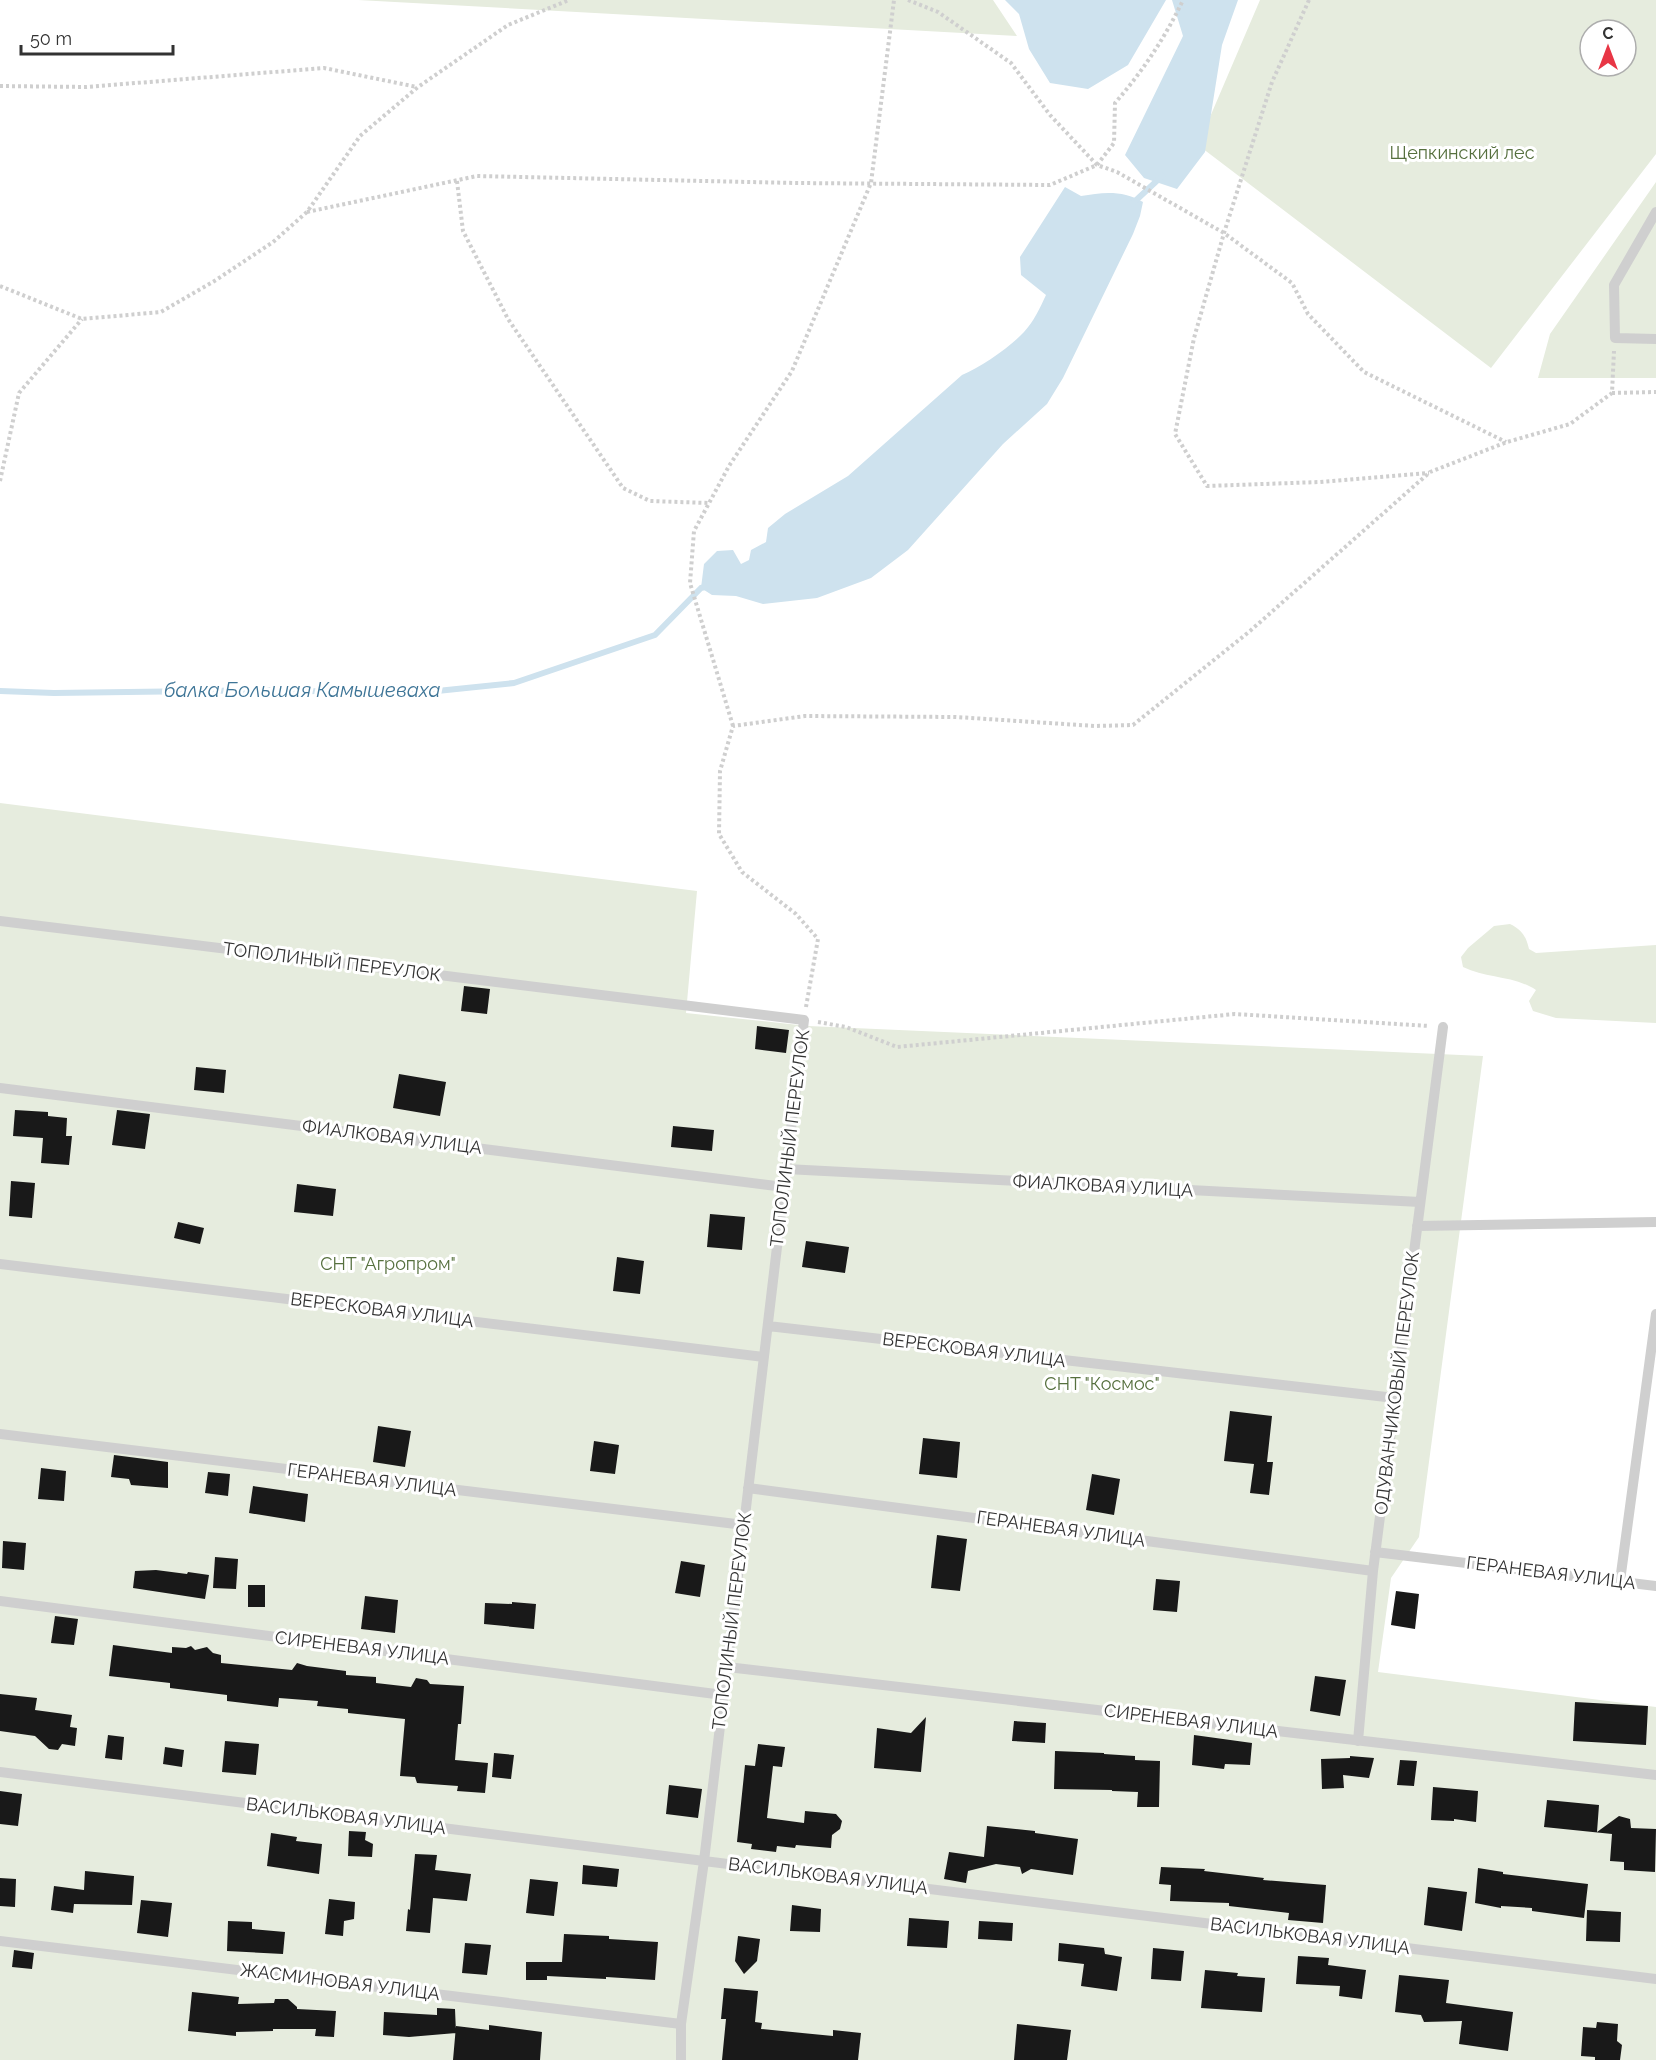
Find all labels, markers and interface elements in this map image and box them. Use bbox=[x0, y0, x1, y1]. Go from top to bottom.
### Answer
scale bar bbox=[21, 18, 172, 56]
north arrow bbox=[1578, 18, 1638, 78]
text: С bbox=[1603, 24, 1614, 43]
text: 50 m bbox=[30, 28, 72, 49]
park label: Щепкинский лес bbox=[1389, 142, 1535, 163]
water label: балка Большая Камышеваха bbox=[163, 678, 441, 702]
street label: ТОПОЛИНЫЙ ПЕРЕУЛОК bbox=[222, 938, 442, 985]
street label: ТОПОЛИНЫЙ ПЕРЕУЛОК bbox=[766, 1028, 813, 1248]
street label: ФИАЛКОВАЯ УЛИЦА bbox=[301, 1115, 483, 1158]
street label: ФИАЛКОВАЯ УЛИЦА bbox=[1012, 1170, 1194, 1201]
street label: ОДУВАНЧИКОВЫЙ ПЕРЕУЛОК bbox=[1370, 1250, 1423, 1516]
park label: СНТ "Агропром" bbox=[320, 1253, 456, 1274]
street label: ВЕРЕСКОВАЯ УЛИЦА bbox=[289, 1288, 475, 1331]
street label: ВЕРЕСКОВАЯ УЛИЦА bbox=[881, 1328, 1067, 1371]
park label: СНТ "Космос" bbox=[1044, 1373, 1160, 1394]
street label: ГЕРАНЕВАЯ УЛИЦА bbox=[286, 1459, 458, 1500]
street label: ГЕРАНЕВАЯ УЛИЦА bbox=[975, 1506, 1147, 1551]
street label: ТОПОЛИНЫЙ ПЕРЕУЛОК bbox=[708, 1511, 755, 1731]
street label: ГЕРАНЕВАЯ УЛИЦА bbox=[1465, 1552, 1637, 1593]
street label: СИРЕНЕВАЯ УЛИЦА bbox=[274, 1626, 450, 1669]
street label: СИРЕНЕВАЯ УЛИЦА bbox=[1103, 1699, 1279, 1742]
street label: ВАСИЛЬКОВАЯ УЛИЦА bbox=[245, 1793, 447, 1838]
street label: ВАСИЛЬКОВАЯ УЛИЦА bbox=[727, 1853, 929, 1898]
street label: ВАСИЛЬКОВАЯ УЛИЦА bbox=[1209, 1913, 1411, 1958]
street label: ЖАСМИНОВАЯ УЛИЦА bbox=[239, 1959, 441, 2004]

